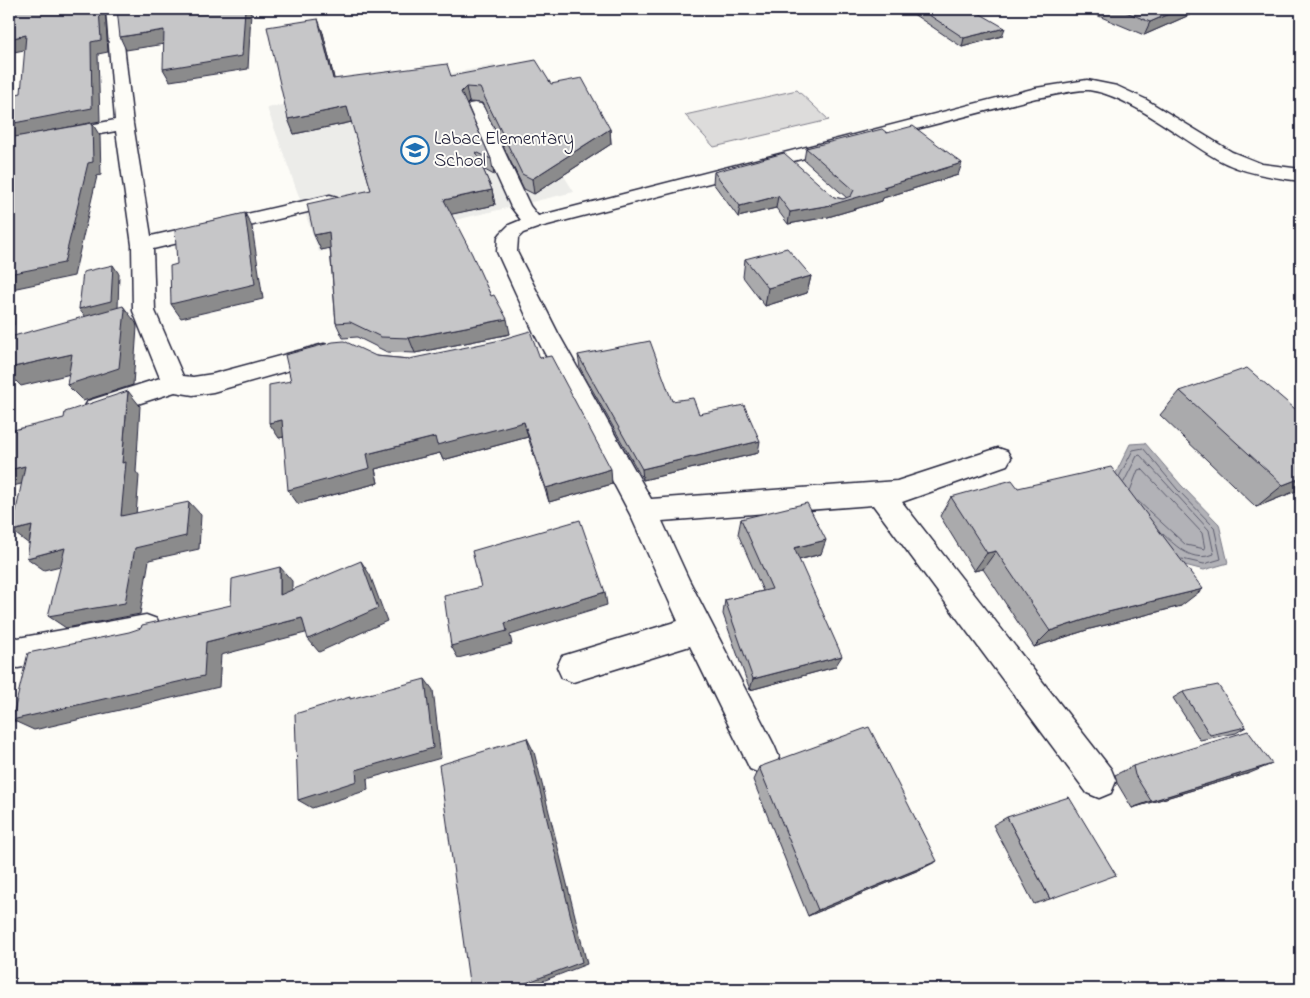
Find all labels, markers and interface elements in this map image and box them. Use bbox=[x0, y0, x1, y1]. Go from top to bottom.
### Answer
place label: Labac Elementary School bbox=[434, 126, 574, 175]
school or university icon: Labac Elementary School bbox=[400, 135, 430, 165]

